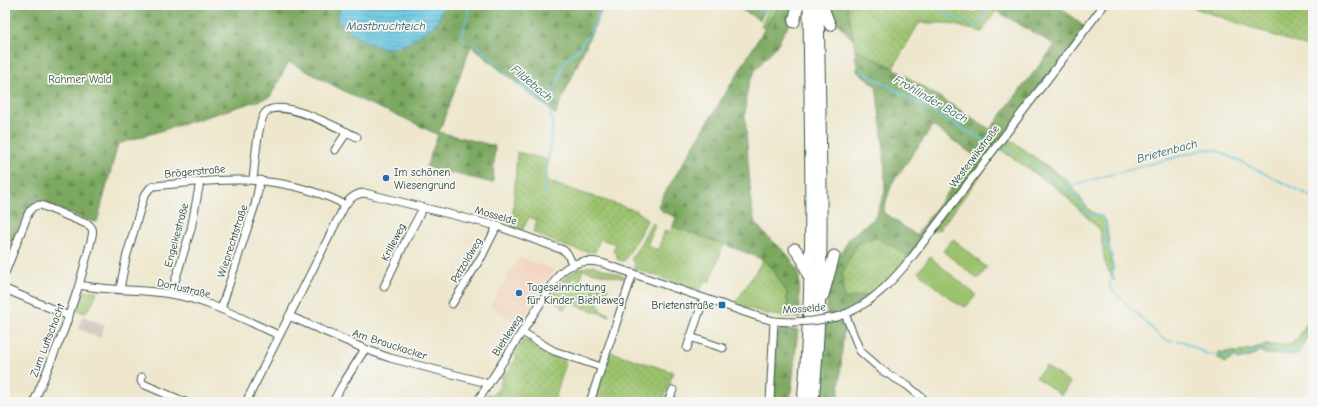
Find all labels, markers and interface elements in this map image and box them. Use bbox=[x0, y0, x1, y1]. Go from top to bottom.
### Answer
water label: Mastbruchteich bbox=[345, 19, 426, 33]
water label: Fildebach bbox=[509, 62, 555, 104]
water label: Frohlinder Bach bbox=[891, 72, 971, 126]
park label: Rahmer Wald bbox=[48, 73, 112, 86]
street label: Westerwikstraße bbox=[947, 122, 1002, 190]
water label: Brietenbach bbox=[1135, 136, 1199, 166]
street label: Brögerstraße bbox=[164, 162, 227, 181]
place label: Im schönen Wiesengrund bbox=[394, 166, 456, 192]
marker: Im schönen Wiesengrund bbox=[381, 173, 391, 183]
street label: Engelkestraße bbox=[162, 201, 191, 269]
street label: Wieprechtstraße bbox=[215, 202, 251, 279]
street label: Mosselde bbox=[473, 203, 519, 228]
street label: Krilleweg bbox=[378, 221, 409, 263]
street label: Petzoldweg bbox=[448, 235, 485, 285]
street label: Dortustraße bbox=[156, 276, 212, 301]
place label: Tageseinrichtung für Kinder Biehleweg bbox=[526, 281, 624, 307]
marker: Tageseinrichtung für Kinder Biehleweg bbox=[514, 288, 524, 298]
place label: Brietenstraße bbox=[652, 299, 714, 312]
marker: Brietenstraße bbox=[717, 300, 727, 310]
street label: Mosselde bbox=[782, 300, 827, 316]
street label: Zum Luftschacht bbox=[27, 301, 68, 379]
street label: Biehleweg bbox=[489, 312, 525, 358]
street label: Am Brauckacker bbox=[351, 326, 429, 363]

